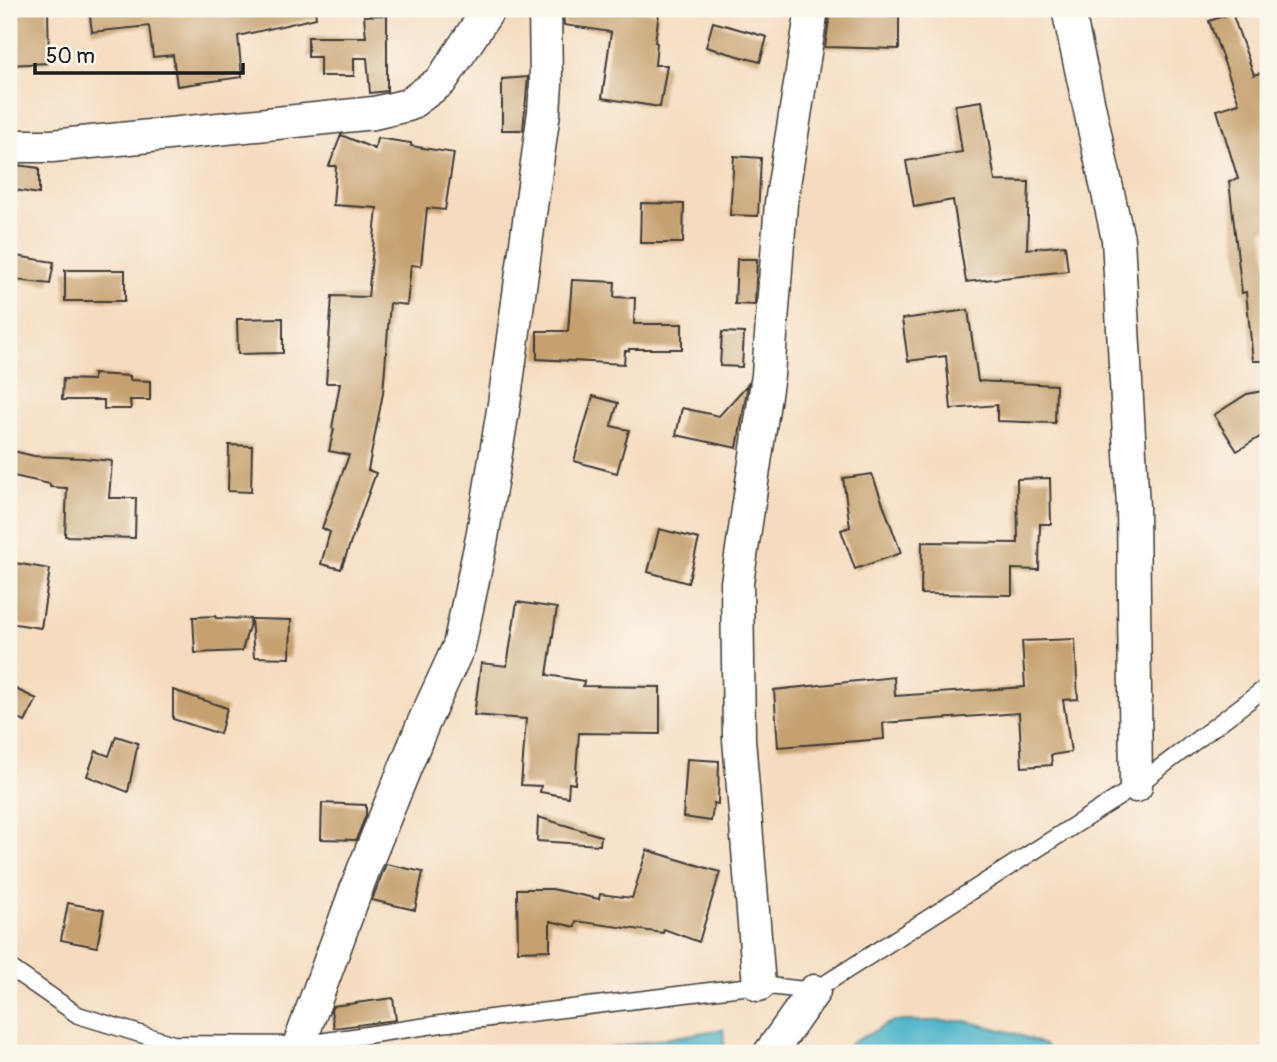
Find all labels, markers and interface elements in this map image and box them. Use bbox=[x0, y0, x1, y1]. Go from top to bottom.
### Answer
scale bar bbox=[35, 32, 243, 76]
text: 50 m bbox=[46, 43, 95, 70]

